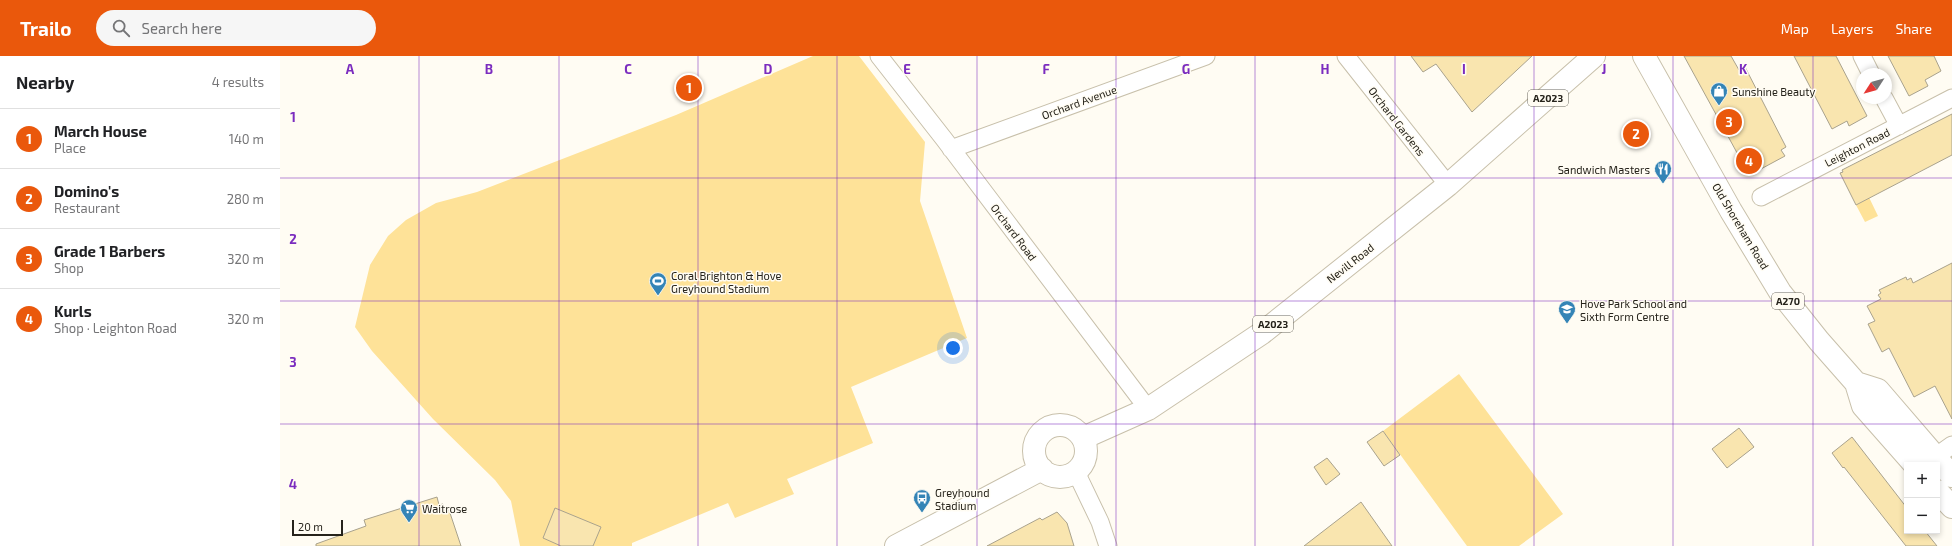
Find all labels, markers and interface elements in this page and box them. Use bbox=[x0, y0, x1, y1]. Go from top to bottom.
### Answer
search box bbox=[96, 10, 376, 46]
text: Trailo bbox=[20, 17, 72, 40]
icon: search bbox=[110, 17, 132, 39]
text: Search here bbox=[142, 19, 222, 37]
text: Map bbox=[1781, 20, 1809, 37]
text: Layers bbox=[1831, 20, 1873, 37]
text: Share bbox=[1895, 20, 1932, 37]
text: A bbox=[346, 61, 355, 77]
text: B bbox=[485, 61, 493, 77]
text: C bbox=[624, 61, 632, 77]
text: D bbox=[764, 61, 773, 77]
text: E bbox=[903, 61, 911, 77]
text: F bbox=[1042, 61, 1050, 77]
text: G bbox=[1182, 61, 1190, 77]
text: H bbox=[1321, 61, 1330, 77]
text: I bbox=[1462, 61, 1466, 77]
text: J bbox=[1602, 61, 1606, 77]
text: K bbox=[1739, 61, 1748, 77]
north arrow bbox=[1856, 68, 1892, 104]
text: Nearby bbox=[16, 72, 74, 92]
pin: 1 bbox=[676, 73, 702, 103]
text: 4 results bbox=[212, 74, 264, 90]
shop icon: Sunshine Beauty bbox=[1709, 81, 1729, 106]
street label: Orchard Avenue bbox=[1040, 82, 1118, 122]
street label: Orchard Gardens bbox=[1366, 84, 1428, 158]
place label: Sunshine Beauty bbox=[1732, 85, 1816, 98]
road number: A2023 bbox=[1528, 90, 1568, 106]
pin: 3 bbox=[1716, 107, 1742, 137]
text: 1 bbox=[290, 109, 296, 125]
pin: 2 bbox=[1623, 119, 1649, 149]
text: March House bbox=[54, 122, 147, 140]
street label: Leighton Road bbox=[1822, 125, 1892, 169]
text: 1 bbox=[26, 131, 32, 147]
text: 140 m bbox=[229, 131, 264, 147]
text: Place bbox=[54, 140, 86, 156]
pin: 4 bbox=[1736, 146, 1762, 176]
restaurant icon: Sandwich Masters bbox=[1653, 159, 1673, 184]
place label: Sandwich Masters bbox=[1558, 163, 1650, 176]
street label: Old Shoreham Road bbox=[1710, 181, 1772, 271]
text: Domino's bbox=[54, 182, 119, 200]
text: 2 bbox=[25, 191, 33, 207]
text: 280 m bbox=[227, 191, 264, 207]
text: Restaurant bbox=[54, 200, 120, 216]
street label: Orchard Road bbox=[988, 201, 1040, 263]
text: 2 bbox=[289, 231, 297, 247]
street label: Nevill Road bbox=[1324, 241, 1376, 285]
text: Grade 1 Barbers bbox=[54, 242, 165, 260]
text: 3 bbox=[25, 251, 33, 267]
text: 320 m bbox=[227, 251, 264, 267]
text: Shop bbox=[54, 260, 84, 276]
place label: Coral Brighton & Hove Greyhound Stadium bbox=[671, 269, 781, 295]
sports icon: Coral Brighton & Hove Greyhound Stadium bbox=[648, 271, 668, 296]
road number: A270 bbox=[1772, 293, 1804, 309]
place label: Hove Park School and Sixth Form Centre bbox=[1580, 297, 1687, 323]
school or university icon: Hove Park School and Sixth Form Centre bbox=[1557, 299, 1577, 324]
text: Kurls bbox=[54, 302, 92, 320]
text: 4 bbox=[25, 311, 33, 327]
text: 320 m bbox=[227, 311, 264, 327]
road number: A2023 bbox=[1253, 316, 1293, 332]
text: Shop · Leighton Road bbox=[54, 320, 177, 336]
your location bbox=[943, 338, 963, 358]
text: 3 bbox=[289, 354, 297, 370]
map controls bbox=[1904, 462, 1940, 534]
button: + bbox=[1904, 462, 1940, 498]
text: 4 bbox=[289, 476, 297, 492]
place label: Greyhound Stadium bbox=[935, 486, 989, 512]
bus stop icon: Greyhound Stadium bbox=[912, 488, 932, 513]
supermarket icon: Waitrose bbox=[399, 498, 419, 523]
button: − bbox=[1904, 498, 1940, 534]
place label: Waitrose bbox=[422, 502, 467, 515]
scale bar bbox=[292, 518, 343, 537]
text: 20 m bbox=[298, 520, 323, 533]

